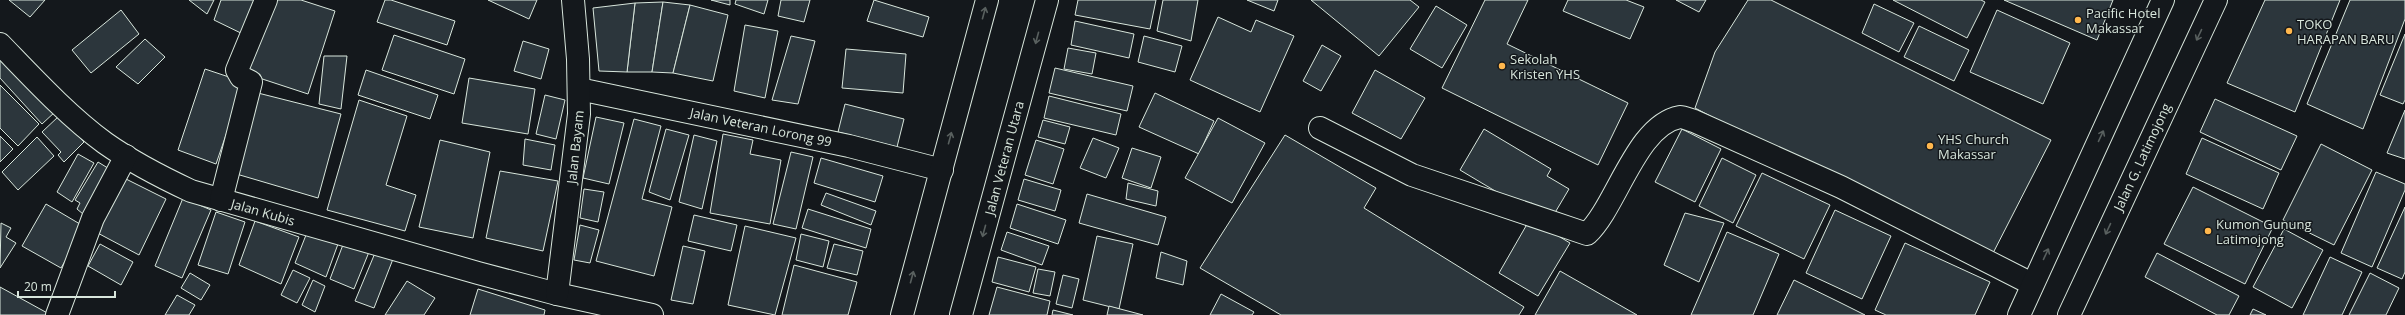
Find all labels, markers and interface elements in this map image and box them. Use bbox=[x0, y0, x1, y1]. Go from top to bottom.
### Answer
place label: Pacific Hotel Makassar bbox=[2086, 4, 2160, 37]
one-way arrow bbox=[980, 7, 988, 20]
marker: Pacific Hotel Makassar bbox=[2073, 15, 2083, 25]
place label: TOKO HARAPAN BARU bbox=[2297, 15, 2394, 48]
marker: TOKO HARAPAN BARU bbox=[2284, 26, 2294, 36]
one-way arrow bbox=[2195, 29, 2202, 41]
one-way arrow bbox=[1032, 31, 1040, 44]
place label: Sekolah Kristen YHS bbox=[1510, 50, 1580, 83]
marker: Sekolah Kristen YHS bbox=[1497, 61, 1507, 71]
street label: Jalan Veteran Utara bbox=[980, 99, 1028, 219]
street label: Jalan G. Latimojong bbox=[2108, 100, 2175, 216]
street label: Jalan Veteran Lorong 99 bbox=[687, 103, 834, 151]
street label: Jalan Bayam bbox=[562, 109, 588, 187]
place label: YHS Church Makassar bbox=[1938, 130, 2009, 163]
one-way arrow bbox=[2098, 130, 2105, 142]
one-way arrow bbox=[947, 132, 954, 145]
marker: YHS Church Makassar bbox=[1925, 141, 1935, 151]
street label: Jalan Kubis bbox=[227, 194, 297, 230]
place label: Kumon Gunung Latimojong bbox=[2216, 215, 2312, 248]
one-way arrow bbox=[2104, 223, 2112, 235]
one-way arrow bbox=[980, 224, 988, 237]
marker: Kumon Gunung Latimojong bbox=[2203, 226, 2213, 236]
one-way arrow bbox=[2043, 248, 2050, 260]
one-way arrow bbox=[909, 271, 917, 284]
scale bar bbox=[18, 273, 115, 299]
text: 20 m bbox=[24, 278, 52, 295]

